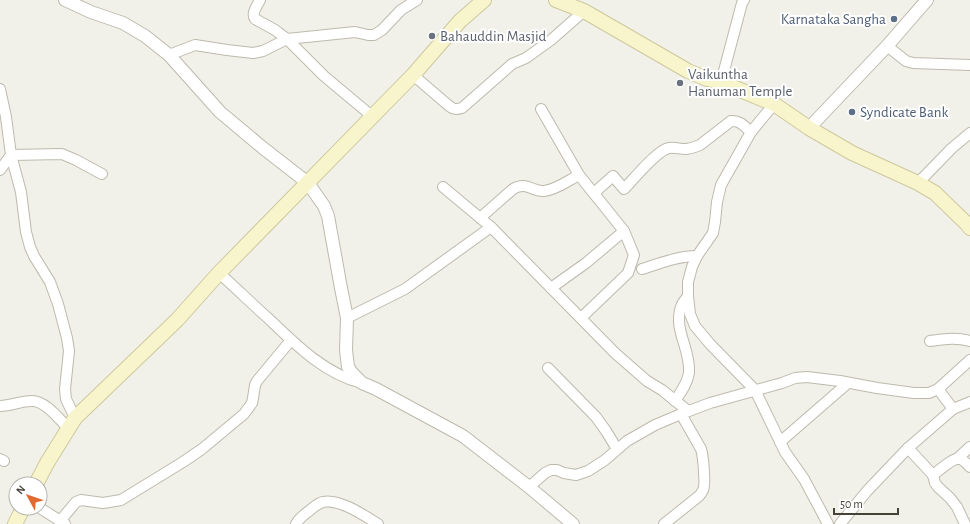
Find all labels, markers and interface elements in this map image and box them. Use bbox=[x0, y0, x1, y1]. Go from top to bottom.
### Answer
place label: Karnataka Sangha bbox=[781, 12, 886, 27]
marker: Karnataka Sangha bbox=[889, 14, 899, 24]
place label: Bahauddin Masjid bbox=[440, 29, 547, 44]
marker: Bahauddin Masjid bbox=[427, 31, 437, 41]
place label: Vaikuntha Hanuman Temple bbox=[688, 67, 793, 99]
marker: Vaikuntha Hanuman Temple bbox=[675, 78, 685, 88]
place label: Syndicate Bank bbox=[860, 105, 948, 120]
marker: Syndicate Bank bbox=[847, 107, 857, 117]
north arrow bbox=[8, 476, 48, 516]
text: N bbox=[14, 483, 27, 496]
scale bar bbox=[834, 490, 898, 516]
text: 50 m bbox=[840, 498, 863, 510]

